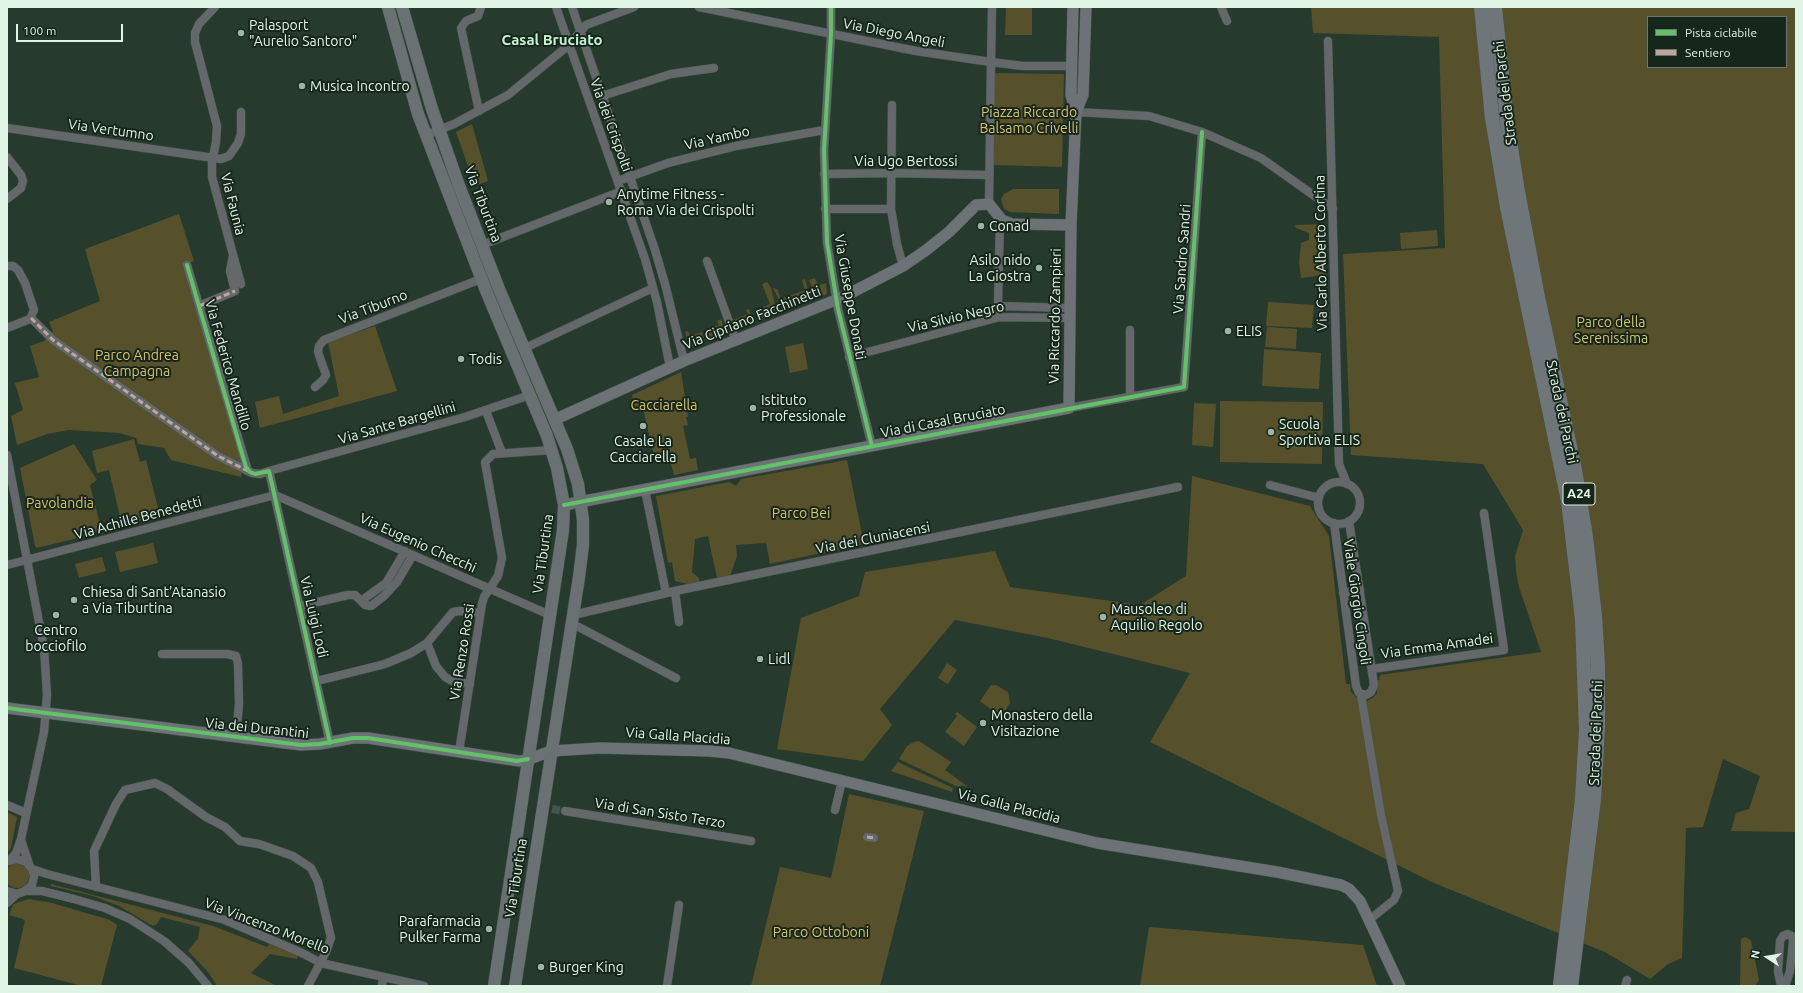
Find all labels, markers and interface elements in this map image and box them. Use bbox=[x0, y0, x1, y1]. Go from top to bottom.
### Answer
street label: Via Diego Angeli bbox=[842, 15, 946, 51]
scale bar bbox=[18, 16, 125, 42]
legend bbox=[1647, 16, 1787, 68]
place label: Palasport "Aurelio Santoro" bbox=[249, 17, 357, 50]
text: 100 m bbox=[23, 24, 56, 37]
text: Pista ciclabile bbox=[1685, 26, 1757, 39]
marker: Palasport "Aurelio Santoro" bbox=[236, 28, 246, 38]
district label: Casal Bruciato bbox=[502, 31, 602, 49]
street label: Strada dei Parchi bbox=[1490, 40, 1520, 146]
text: Sentiero bbox=[1685, 46, 1731, 59]
street label: Via dei Crispolti bbox=[586, 76, 636, 174]
place label: Musica Incontro bbox=[310, 78, 410, 94]
marker: Musica Incontro bbox=[297, 81, 307, 91]
park label: Piazza Riccardo Balsamo Crivelli bbox=[979, 104, 1079, 136]
street label: Via Vertumno bbox=[67, 116, 155, 144]
street label: Via Yambo bbox=[683, 122, 751, 154]
street label: Via Ugo Bertossi bbox=[854, 153, 958, 169]
street label: Via Tiburtina bbox=[461, 164, 505, 244]
street label: Via Faunia bbox=[217, 171, 249, 237]
street label: Via Carlo Alberto Cortina bbox=[1311, 175, 1331, 331]
place label: Anytime Fitness - Roma Via dei Crispolti bbox=[617, 186, 754, 218]
marker: Anytime Fitness - Roma Via dei Crispolti bbox=[604, 197, 614, 207]
street label: Via Sandro Sandri bbox=[1170, 204, 1194, 314]
place label: Conad bbox=[989, 218, 1029, 234]
marker: Conad bbox=[976, 221, 986, 231]
street label: Via Giuseppe Donati bbox=[831, 233, 869, 361]
street label: Via Riccardo Zampieri bbox=[1045, 248, 1065, 384]
place label: Asilo nido La Giostra bbox=[969, 252, 1031, 284]
marker: Asilo nido La Giostra bbox=[1034, 263, 1044, 273]
street label: Via Cipriano Facchinetti bbox=[681, 283, 823, 353]
street label: Via Tiburno bbox=[336, 286, 410, 328]
street label: Via Federico Mandillo bbox=[201, 298, 255, 432]
street label: Via Silvio Negro bbox=[906, 298, 1006, 336]
park label: Parco della Serenissima bbox=[1574, 314, 1648, 346]
place label: ELIS bbox=[1236, 323, 1262, 339]
marker: ELIS bbox=[1223, 326, 1233, 336]
park label: Parco Andrea Campagna bbox=[95, 347, 179, 380]
place label: Todis bbox=[469, 351, 502, 367]
marker: Todis bbox=[456, 354, 466, 364]
street label: Strada dei Parchi bbox=[1543, 359, 1581, 465]
place label: Istituto Professionale bbox=[761, 392, 846, 424]
park label: Cacciarella bbox=[631, 397, 697, 413]
street label: Via Sante Bargellini bbox=[336, 398, 458, 448]
street label: Via di Casal Bruciato bbox=[879, 401, 1007, 441]
marker: Istituto Professionale bbox=[748, 403, 758, 413]
place label: Scuola Sportiva ELIS bbox=[1279, 416, 1360, 448]
marker: Casale La Cacciarella bbox=[638, 421, 648, 431]
marker: Scuola Sportiva ELIS bbox=[1266, 427, 1276, 437]
place label: Casale La Cacciarella bbox=[610, 433, 676, 466]
road number: A24 bbox=[1563, 483, 1595, 505]
street label: Via Achille Benedetti bbox=[73, 493, 203, 543]
park label: Pavolandia bbox=[26, 495, 94, 511]
park label: Parco Bei bbox=[772, 505, 830, 521]
street label: Via Eugenio Checchi bbox=[357, 510, 479, 576]
street label: Via Tiburtina bbox=[529, 513, 557, 595]
street label: Via dei Cluniacensi bbox=[814, 519, 932, 557]
street label: Viale Giorgio Cingoli bbox=[1340, 538, 1374, 666]
street label: Via Luigi Lodi bbox=[296, 575, 332, 659]
place label: Chiesa di Sant'Atanasio a Via Tiburtina bbox=[82, 584, 226, 616]
marker: Chiesa di Sant'Atanasio a Via Tiburtina bbox=[69, 595, 79, 605]
place label: Mausoleo di Aquilio Regolo bbox=[1111, 601, 1203, 634]
street label: Via Renzo Rossi bbox=[446, 602, 478, 702]
marker: Centro bocciofilo bbox=[51, 610, 61, 620]
marker: Mausoleo di Aquilio Regolo bbox=[1098, 612, 1108, 622]
place label: Centro bocciofilo bbox=[25, 622, 87, 654]
street label: Via Emma Amadei bbox=[1380, 630, 1494, 662]
place label: Lidl bbox=[768, 651, 790, 667]
marker: Lidl bbox=[755, 654, 765, 664]
street label: Strada dei Parchi bbox=[1586, 680, 1606, 786]
place label: Monastero della Visitazione bbox=[991, 707, 1093, 740]
street label: Via dei Durantini bbox=[204, 714, 310, 742]
marker: Monastero della Visitazione bbox=[978, 718, 988, 728]
street label: Via Galla Placidia bbox=[625, 724, 731, 748]
street label: Via Galla Placidia bbox=[956, 785, 1062, 827]
street label: Via di San Sisto Terzo bbox=[593, 794, 727, 832]
street label: Via Tiburtina bbox=[501, 837, 531, 919]
street label: Via Vincenzo Morello bbox=[202, 894, 332, 958]
place label: Parafarmacia Pulker Farma bbox=[399, 913, 481, 946]
marker: Parafarmacia Pulker Farma bbox=[484, 924, 494, 934]
park label: Parco Ottoboni bbox=[773, 924, 869, 940]
north arrow bbox=[1747, 937, 1787, 977]
text: N bbox=[1749, 949, 1762, 960]
place label: Burger King bbox=[549, 959, 624, 975]
marker: Burger King bbox=[536, 962, 546, 972]

